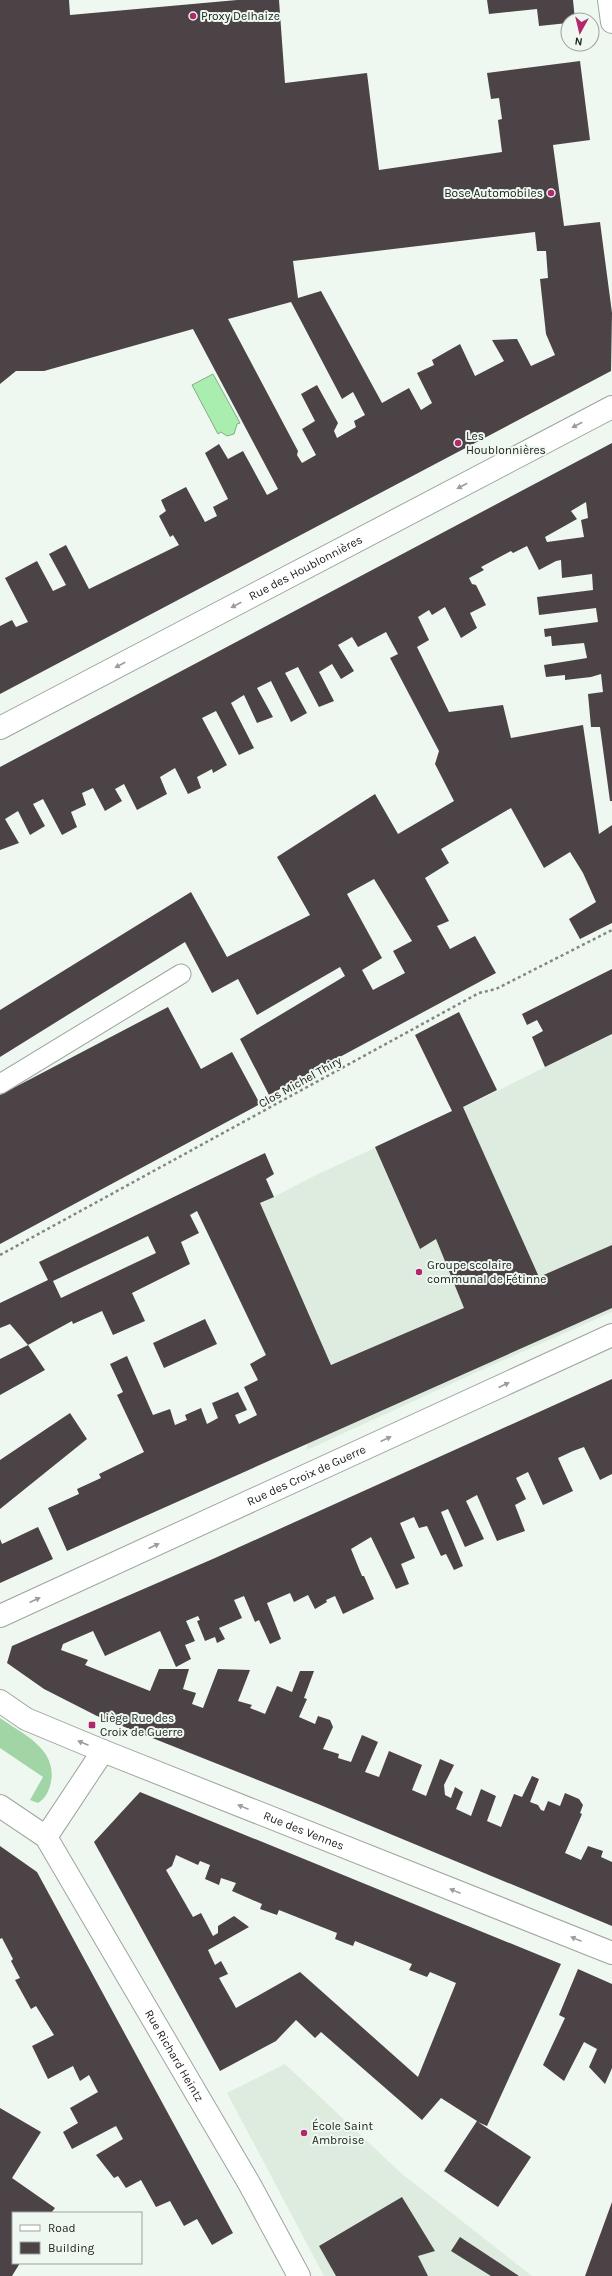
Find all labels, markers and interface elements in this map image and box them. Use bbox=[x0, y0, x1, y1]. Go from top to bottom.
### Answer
place label: Proxy Delhaize bbox=[201, 9, 280, 23]
marker: Proxy Delhaize bbox=[188, 11, 198, 21]
north arrow bbox=[560, 12, 600, 52]
text: N bbox=[574, 34, 583, 48]
place label: Bose Automobiles bbox=[444, 186, 543, 200]
marker: Bose Automobiles bbox=[546, 188, 556, 198]
one-way arrow bbox=[572, 422, 583, 429]
place label: Les Houblonnières bbox=[466, 429, 546, 457]
marker: Les Houblonnières bbox=[453, 438, 463, 448]
one-way arrow bbox=[457, 482, 468, 489]
street label: Rue des Houblonnières bbox=[246, 532, 365, 603]
one-way arrow bbox=[230, 601, 241, 608]
one-way arrow bbox=[115, 662, 126, 668]
street label: Clos Michel Thiry bbox=[256, 1053, 344, 1111]
place label: Groupe scolaire communal de Fétinne bbox=[427, 1258, 547, 1286]
marker: Groupe scolaire communal de Fétinne bbox=[414, 1267, 424, 1277]
one-way arrow bbox=[499, 1382, 510, 1388]
one-way arrow bbox=[381, 1436, 392, 1442]
street label: Rue des Croix de Guerre bbox=[245, 1442, 368, 1509]
one-way arrow bbox=[148, 1543, 159, 1549]
one-way arrow bbox=[30, 1597, 41, 1603]
place label: Liège Rue des Croix de Guerre bbox=[100, 1711, 183, 1739]
marker: Liège Rue des Croix de Guerre bbox=[87, 1720, 97, 1730]
one-way arrow bbox=[78, 1740, 89, 1746]
one-way arrow bbox=[237, 1803, 249, 1809]
street label: Rue des Vennes bbox=[261, 1808, 346, 1853]
one-way arrow bbox=[449, 1888, 460, 1894]
one-way arrow bbox=[570, 1936, 581, 1942]
street label: Rue Richard Heintz bbox=[142, 2007, 207, 2104]
place label: École Saint Ambroise bbox=[312, 2118, 374, 2147]
marker: École Saint Ambroise bbox=[299, 2128, 309, 2138]
legend bbox=[12, 2212, 142, 2264]
text: Road bbox=[48, 2221, 76, 2235]
text: Building bbox=[48, 2241, 95, 2255]

